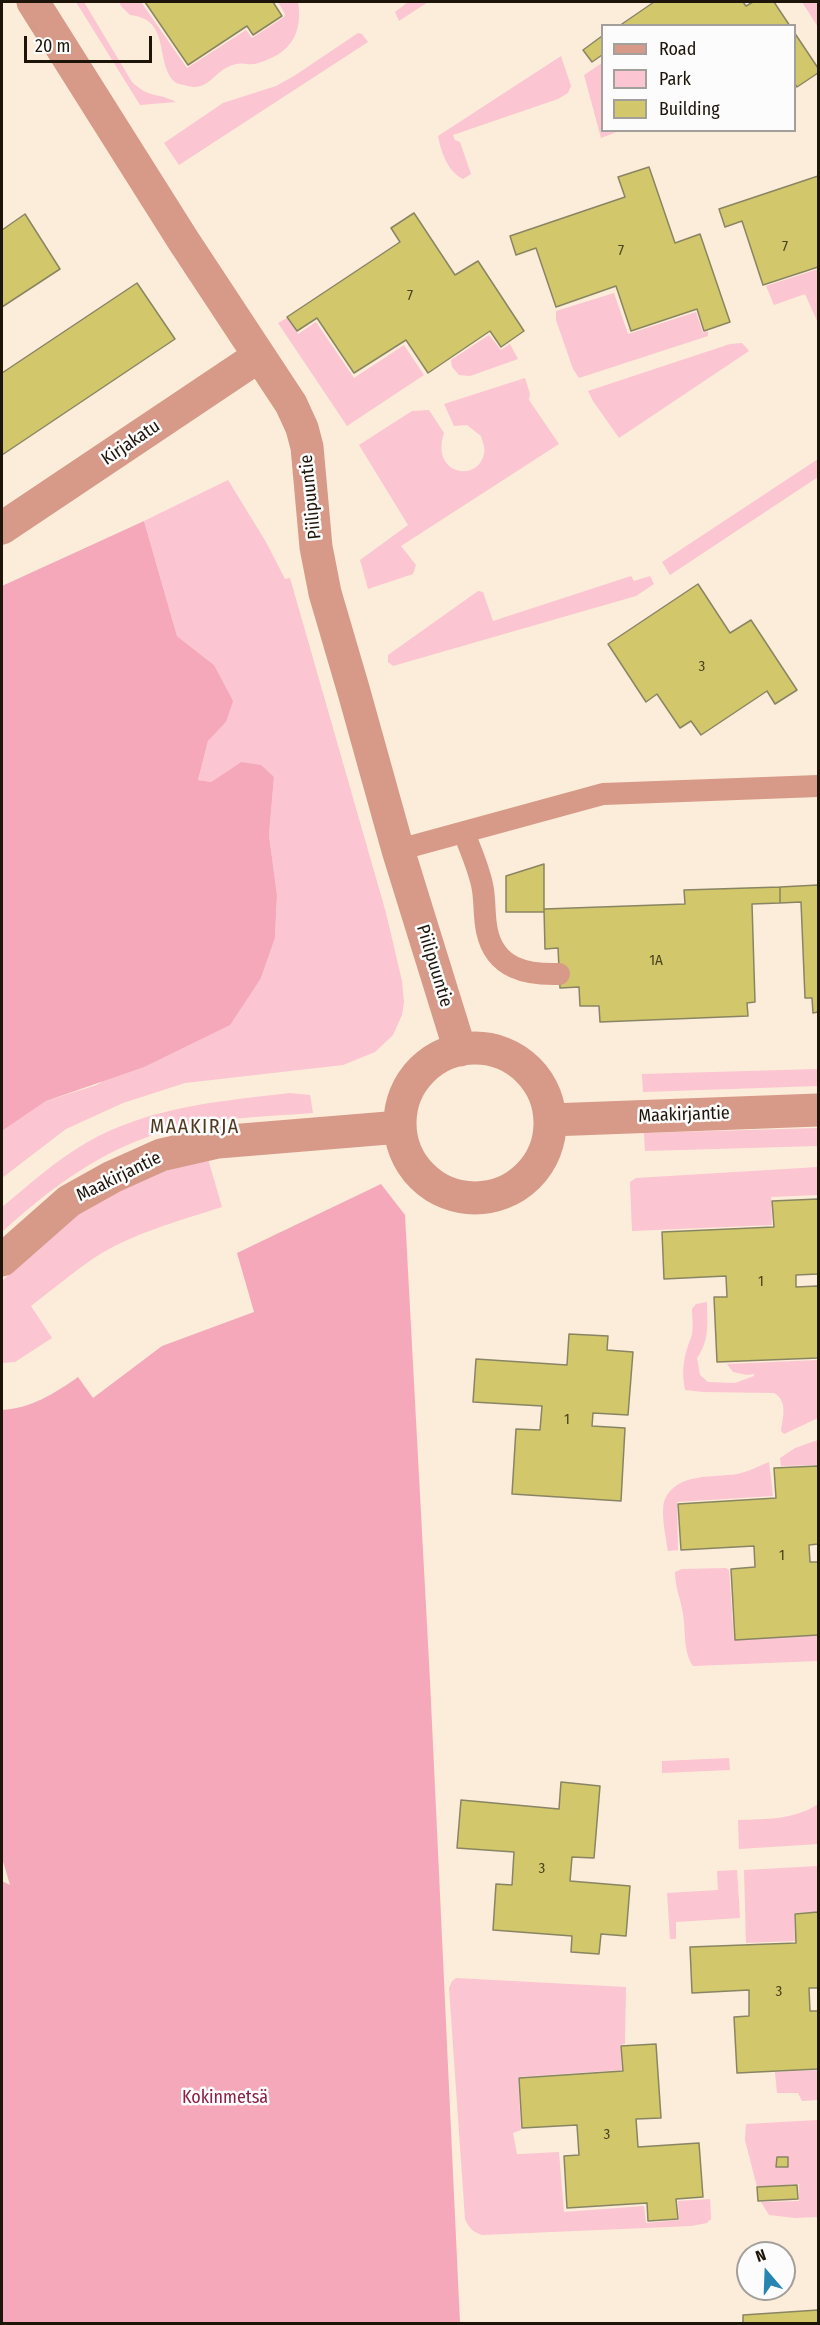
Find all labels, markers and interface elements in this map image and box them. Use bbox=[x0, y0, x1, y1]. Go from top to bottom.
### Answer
scale bar bbox=[27, 24, 154, 62]
legend bbox=[601, 24, 796, 132]
text: 20 m bbox=[35, 35, 70, 57]
text: Road bbox=[659, 38, 696, 60]
text: Park bbox=[659, 68, 691, 90]
text: Building bbox=[659, 98, 720, 120]
house number: 7 bbox=[782, 238, 788, 256]
house number: 7 bbox=[618, 242, 624, 260]
house number: 7 bbox=[407, 287, 413, 305]
street label: Kirjakatu bbox=[98, 416, 164, 470]
street label: Piilipuuntie bbox=[296, 454, 326, 540]
house number: 3 bbox=[699, 658, 705, 676]
street label: Piilipuuntie bbox=[411, 922, 457, 1010]
house number: 1A bbox=[649, 952, 663, 970]
street label: Maakirjantie bbox=[638, 1103, 730, 1127]
district label: MAAKIRJA bbox=[150, 1115, 240, 1139]
street label: Maakirjantie bbox=[73, 1147, 165, 1207]
house number: 1 bbox=[758, 1273, 764, 1291]
house number: 1 bbox=[564, 1411, 570, 1429]
house number: 1 bbox=[779, 1547, 785, 1565]
house number: 3 bbox=[539, 1860, 545, 1878]
house number: 3 bbox=[776, 1983, 782, 2001]
park label: Kokinmetsä bbox=[182, 2087, 268, 2109]
house number: 3 bbox=[604, 2126, 610, 2144]
north arrow bbox=[736, 2241, 796, 2301]
text: N bbox=[753, 2245, 768, 2266]

